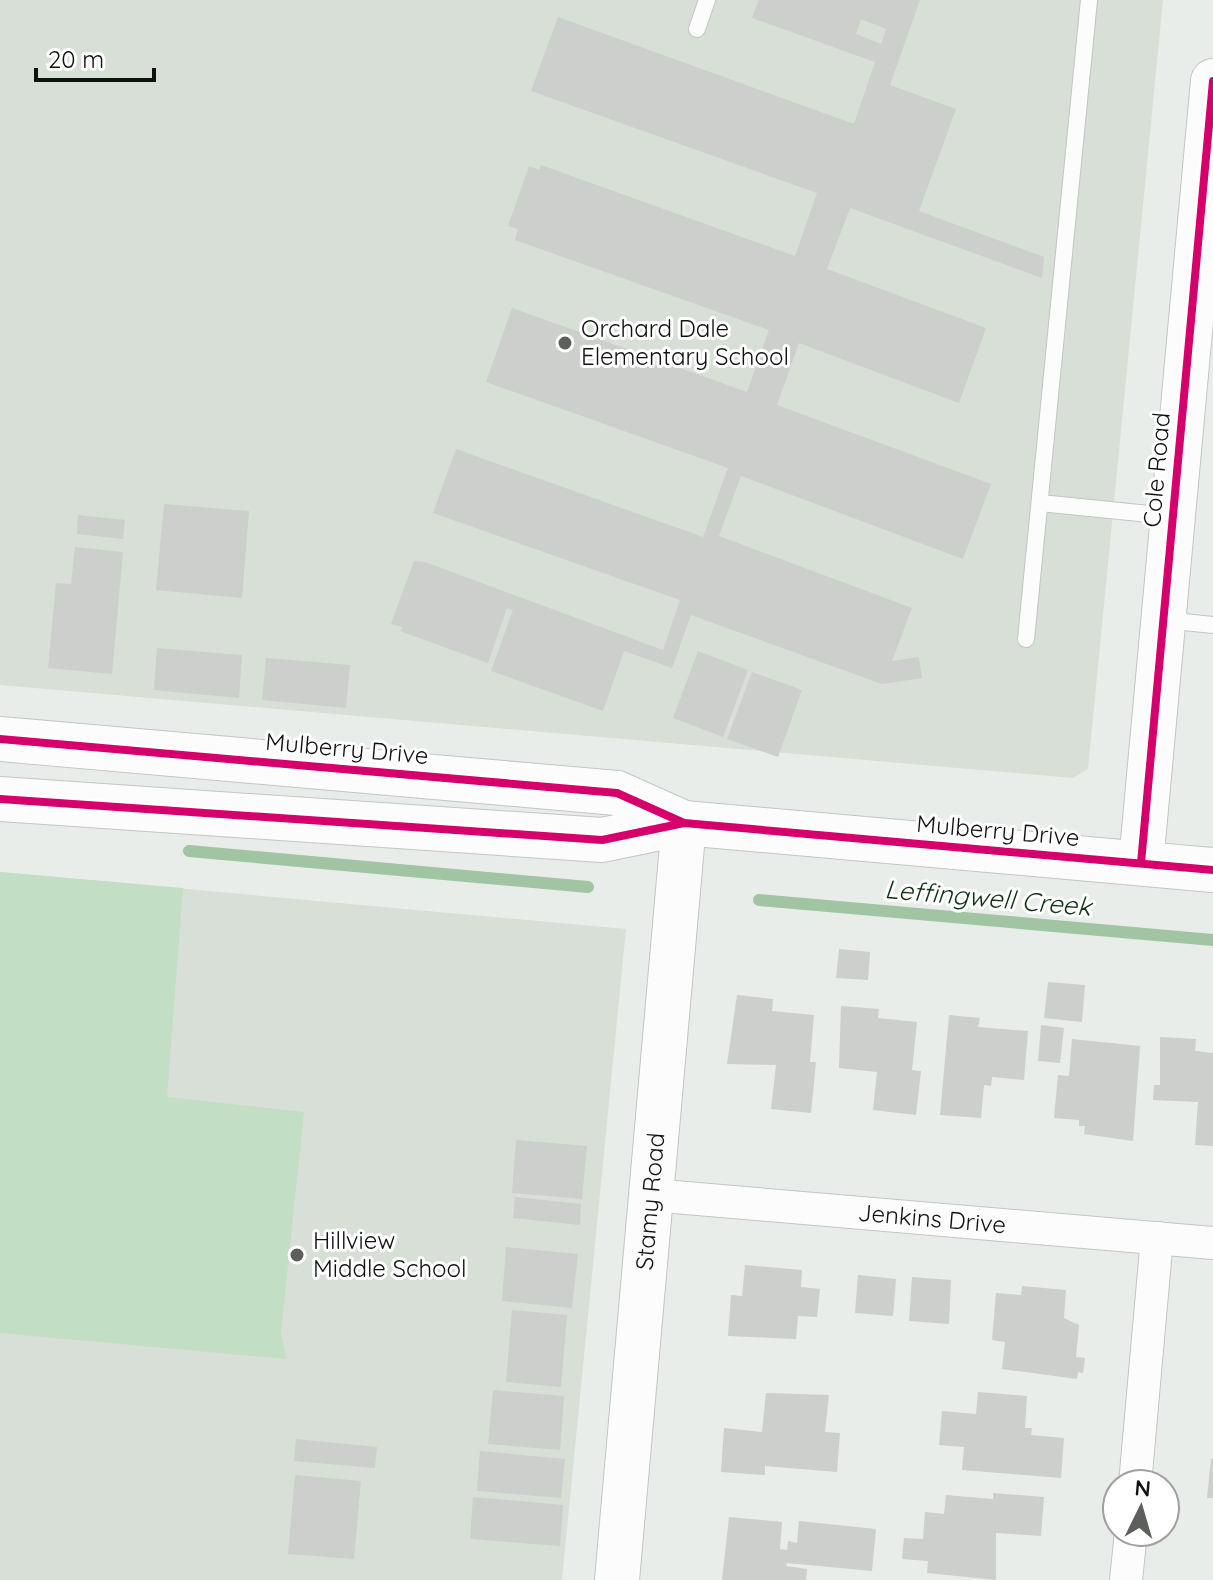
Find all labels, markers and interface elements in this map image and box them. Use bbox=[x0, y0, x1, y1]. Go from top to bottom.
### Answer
scale bar bbox=[36, 32, 154, 82]
text: 20 m bbox=[48, 44, 104, 74]
place label: Orchard Dale Elementary School bbox=[581, 313, 789, 371]
marker: Orchard Dale Elementary School bbox=[556, 334, 574, 352]
street label: Cole Road bbox=[1136, 411, 1176, 529]
street label: Mulberry Drive bbox=[264, 726, 430, 770]
street label: Mulberry Drive bbox=[915, 808, 1081, 852]
water label: Leffingwell Creek bbox=[883, 872, 1095, 923]
street label: Stamy Road bbox=[628, 1131, 671, 1271]
street label: Jenkins Drive bbox=[857, 1197, 1007, 1239]
place label: Hillview Middle School bbox=[313, 1225, 467, 1283]
marker: Hillview Middle School bbox=[288, 1246, 306, 1264]
north arrow bbox=[1101, 1468, 1181, 1548]
text: N bbox=[1133, 1473, 1152, 1503]

